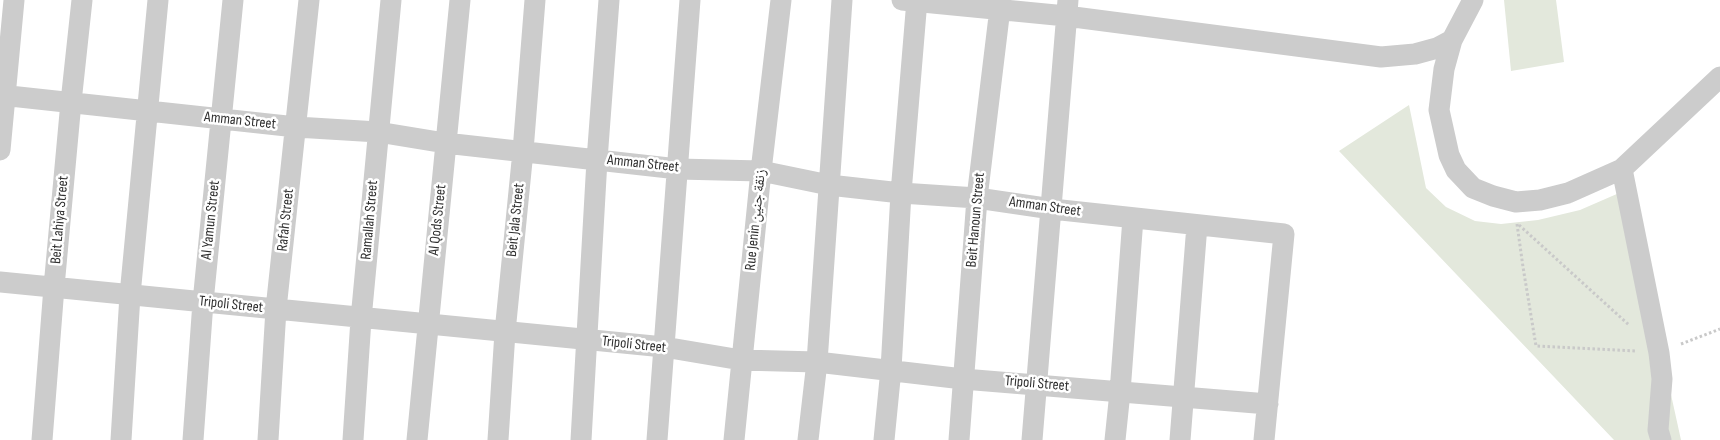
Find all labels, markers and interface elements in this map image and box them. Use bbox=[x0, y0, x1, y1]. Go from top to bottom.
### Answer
street label: Amman Street bbox=[203, 108, 277, 134]
street label: Amman Street bbox=[606, 151, 680, 177]
street label: Rue Jenin زنقة جنين bbox=[742, 168, 770, 272]
street label: Beit Hanoun Street bbox=[963, 172, 989, 268]
street label: Beit Lahiya Street bbox=[47, 175, 73, 265]
street label: Al Yamun Street bbox=[198, 180, 224, 260]
street label: Ramallah Street bbox=[358, 180, 382, 260]
street label: Beit Jala Street bbox=[503, 182, 529, 258]
street label: Al Qods Street bbox=[425, 184, 451, 256]
street label: Rafah Street bbox=[274, 188, 298, 252]
street label: Amman Street bbox=[1008, 193, 1082, 221]
street label: Tripoli Street bbox=[198, 293, 264, 317]
street label: Tripoli Street bbox=[601, 333, 667, 357]
street label: Tripoli Street bbox=[1004, 372, 1070, 396]

